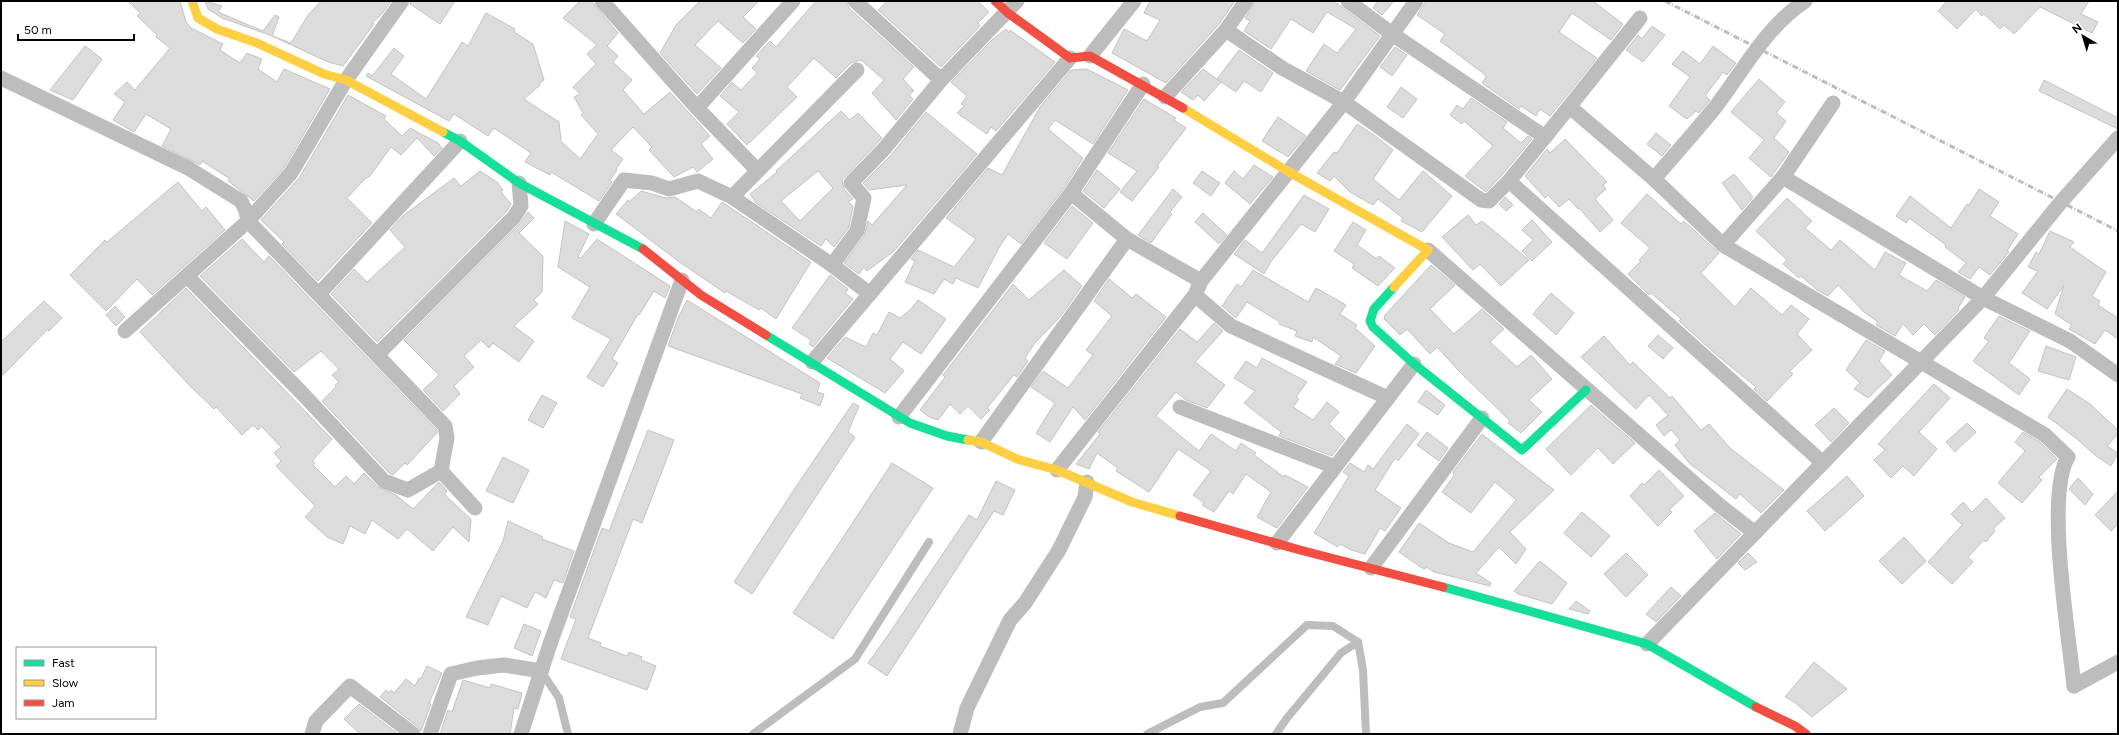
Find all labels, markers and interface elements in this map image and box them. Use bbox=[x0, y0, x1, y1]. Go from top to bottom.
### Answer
scale bar bbox=[18, 16, 134, 42]
north arrow bbox=[2063, 16, 2103, 56]
text: N bbox=[2070, 21, 2085, 36]
text: 50 m bbox=[24, 23, 52, 37]
legend bbox=[16, 647, 156, 719]
text: Fast bbox=[52, 656, 75, 670]
text: Slow bbox=[52, 676, 79, 690]
text: Jam bbox=[52, 696, 75, 710]

